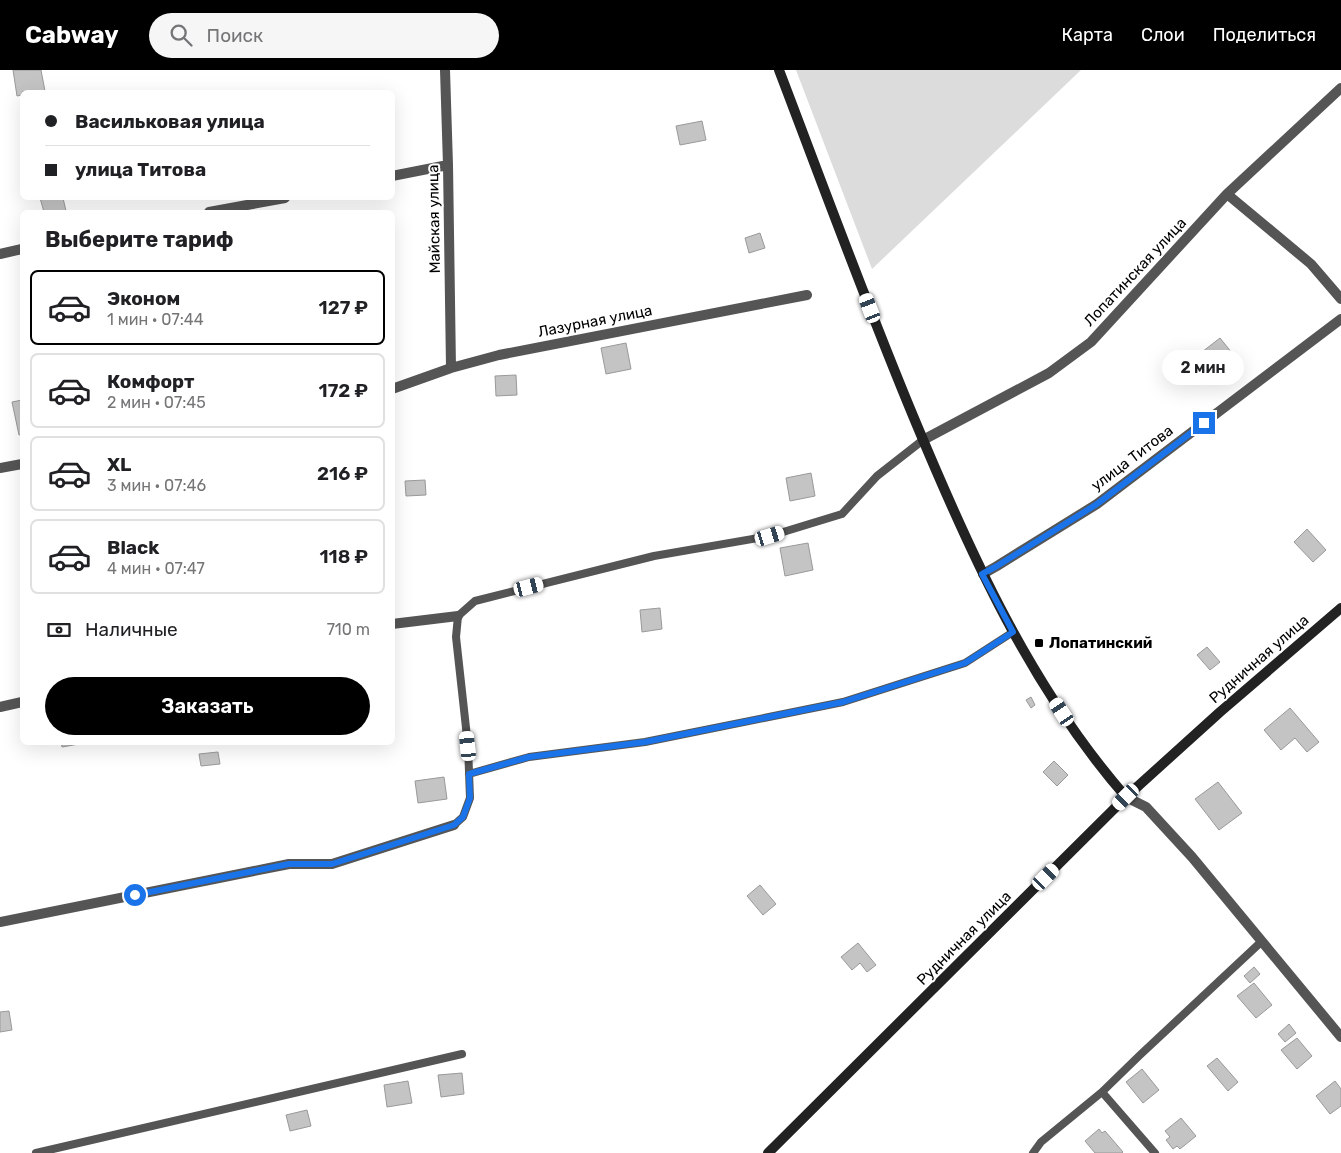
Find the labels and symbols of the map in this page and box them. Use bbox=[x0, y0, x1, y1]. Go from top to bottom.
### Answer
street label: Майская улица bbox=[424, 164, 444, 274]
street label: Лопатинская улица bbox=[1080, 214, 1190, 330]
car bbox=[857, 291, 882, 325]
street label: Лазурная улица bbox=[536, 301, 654, 341]
callout: 2 мин bbox=[1163, 350, 1245, 386]
route end bbox=[1193, 412, 1215, 434]
street label: улица Титова bbox=[1088, 421, 1176, 495]
car bbox=[753, 524, 786, 548]
car bbox=[512, 576, 545, 598]
street label: Рудничная улица bbox=[1206, 611, 1312, 707]
place label: Лопатинский bbox=[1049, 634, 1152, 652]
marker: Лопатинский bbox=[1033, 637, 1045, 649]
car bbox=[1047, 695, 1076, 729]
car bbox=[458, 730, 477, 762]
car bbox=[1110, 781, 1141, 813]
car bbox=[1030, 861, 1061, 893]
route start bbox=[124, 884, 146, 906]
street label: Рудничная улица bbox=[913, 887, 1015, 989]

